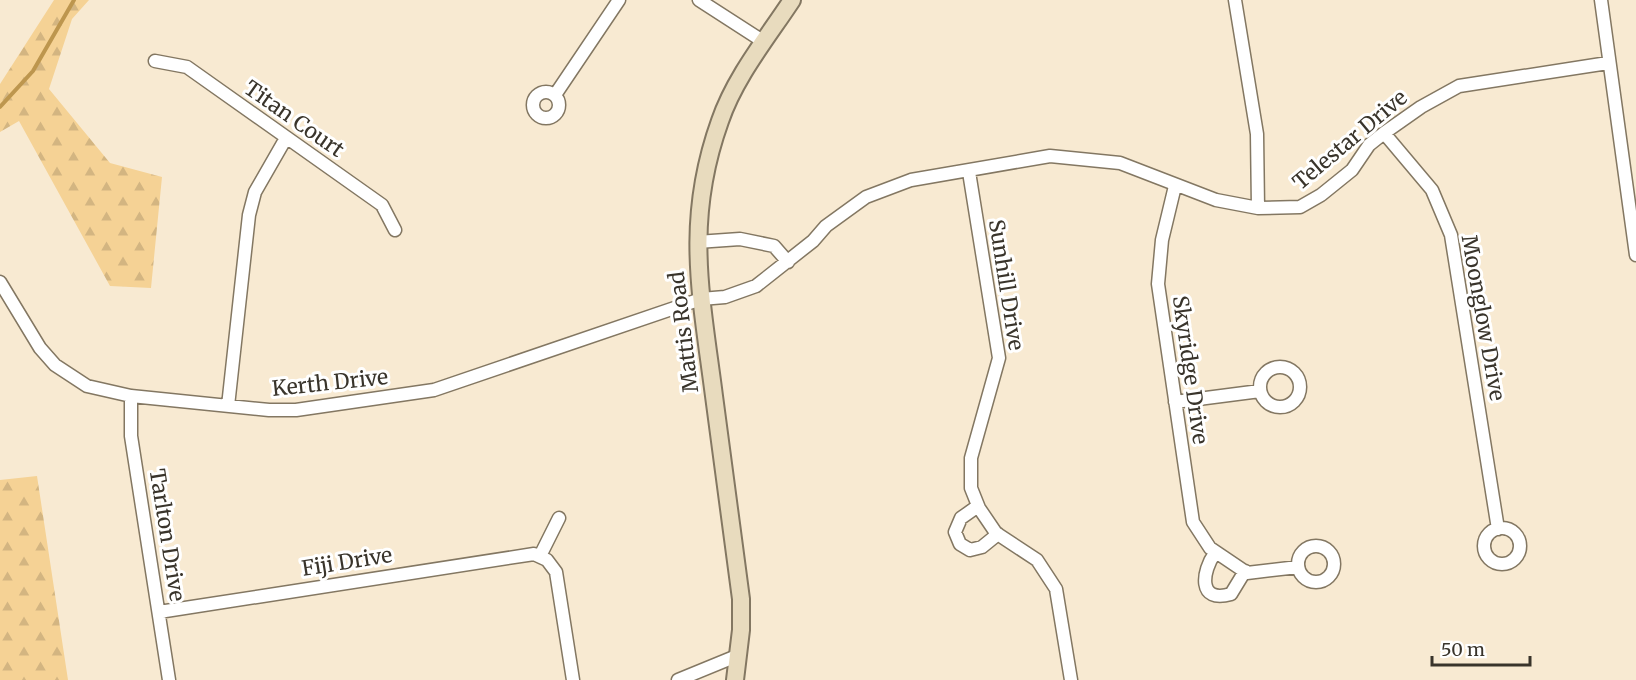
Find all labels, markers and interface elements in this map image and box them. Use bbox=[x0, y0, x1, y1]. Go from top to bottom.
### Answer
street label: Titan Court bbox=[239, 74, 350, 163]
street label: Telestar Drive bbox=[1287, 84, 1413, 195]
street label: Sunhill Drive bbox=[983, 217, 1030, 352]
street label: Moonglow Drive bbox=[1456, 233, 1511, 403]
street label: Mattis Road bbox=[663, 270, 704, 394]
street label: Skyridge Drive bbox=[1167, 294, 1214, 446]
street label: Kerth Drive bbox=[271, 363, 389, 402]
street label: Tarlton Drive bbox=[144, 467, 191, 603]
street label: Fiji Drive bbox=[300, 541, 394, 582]
scale bar bbox=[1432, 629, 1530, 667]
text: 50 m bbox=[1441, 638, 1485, 661]

